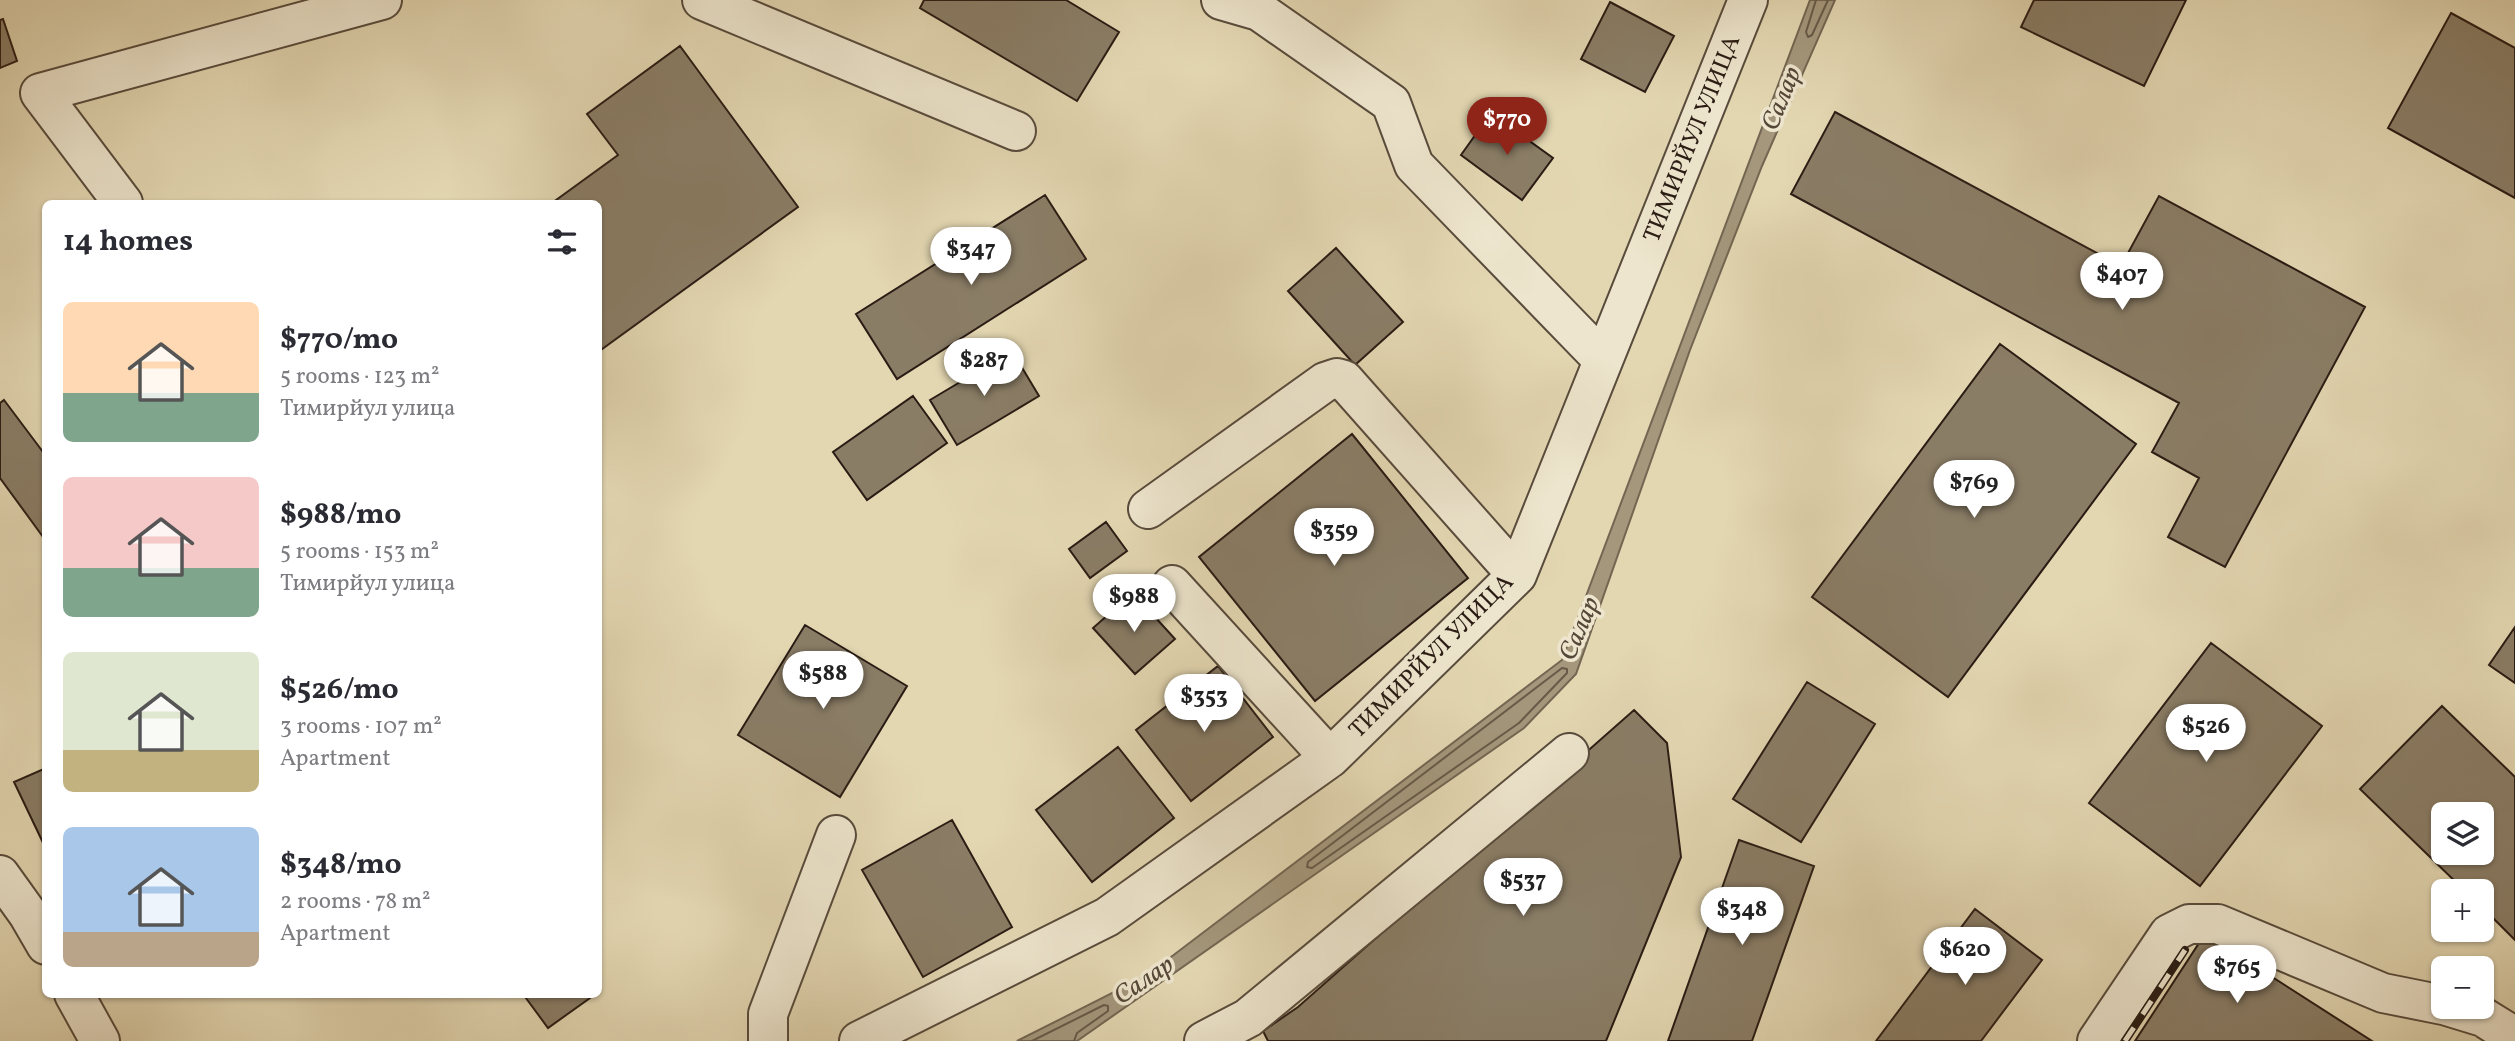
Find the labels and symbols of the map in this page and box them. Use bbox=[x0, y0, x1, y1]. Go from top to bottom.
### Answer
street label: ТИМИРЙУЛ УЛИЦА bbox=[1636, 30, 1750, 248]
water label: Салар bbox=[1753, 62, 1811, 136]
pin: $770 bbox=[1466, 97, 1548, 157]
pin: $347 bbox=[930, 228, 1012, 287]
pin: $407 bbox=[2081, 252, 2163, 312]
pin: $287 bbox=[943, 338, 1025, 398]
pin: $769 bbox=[1933, 461, 2015, 520]
pin: $359 bbox=[1293, 508, 1375, 568]
street label: ТИМИРЙУЛ УЛИЦА bbox=[1342, 567, 1522, 747]
pin: $988 bbox=[1093, 574, 1175, 634]
water label: Салар bbox=[1551, 592, 1609, 666]
pin: $588 bbox=[782, 652, 864, 711]
pin: $353 bbox=[1163, 674, 1245, 734]
pin: $526 bbox=[2165, 704, 2247, 764]
pin: $537 bbox=[1482, 858, 1564, 918]
pin: $348 bbox=[1701, 888, 1783, 947]
pin: $620 bbox=[1924, 928, 2006, 987]
pin: $765 bbox=[2196, 946, 2278, 1005]
water label: Салар bbox=[1107, 948, 1181, 1014]

